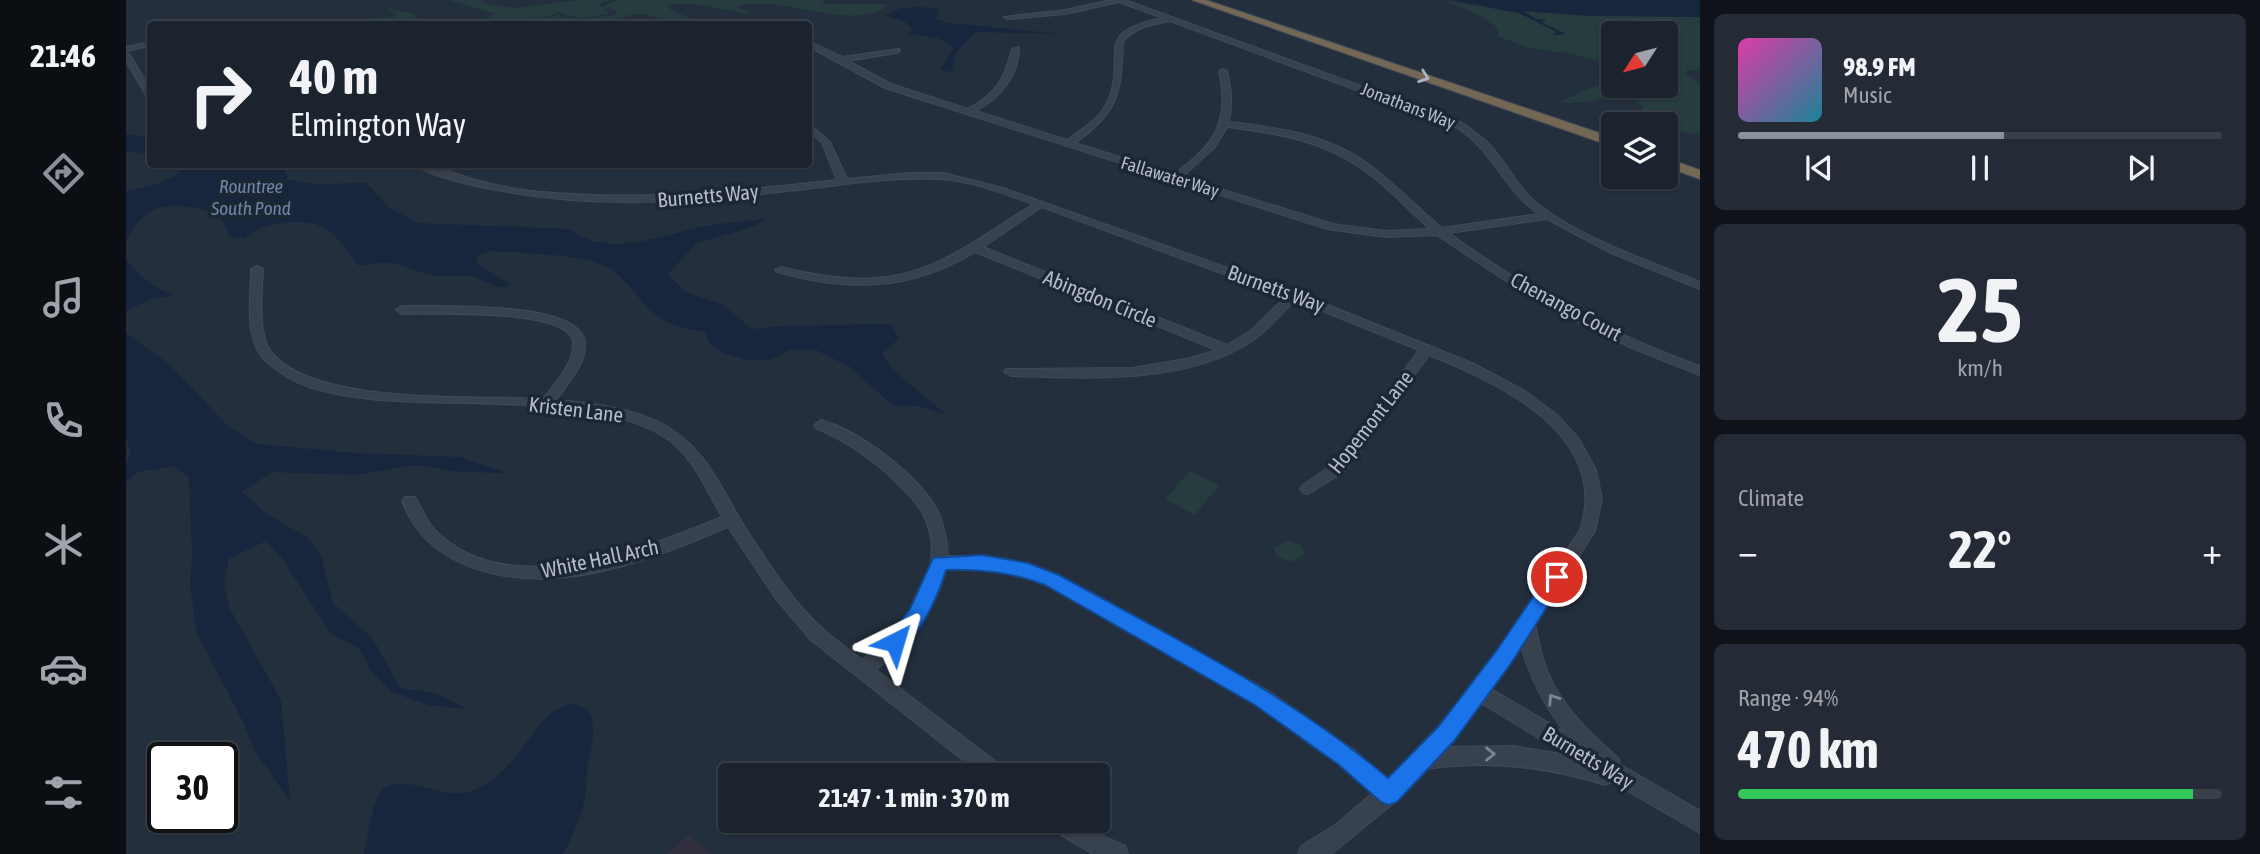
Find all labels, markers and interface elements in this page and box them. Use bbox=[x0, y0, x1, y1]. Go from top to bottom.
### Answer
north arrow bbox=[1601, 21, 1678, 98]
map controls bbox=[1601, 21, 1678, 189]
text: 21:46 bbox=[30, 37, 96, 74]
text: 40 m bbox=[290, 48, 378, 104]
icon: right bbox=[175, 49, 266, 140]
text: 98.9 FM bbox=[1843, 52, 1916, 82]
one-way arrow bbox=[1417, 69, 1429, 83]
street label: Jonathans Way bbox=[1358, 78, 1458, 133]
text: Music bbox=[1843, 82, 1891, 108]
text: Elmington Way bbox=[290, 106, 466, 143]
button: layers bbox=[1601, 112, 1678, 189]
icon: directions bbox=[39, 149, 88, 198]
icon: previous bbox=[1800, 149, 1838, 187]
icon: pause bbox=[1961, 149, 1999, 187]
icon: next bbox=[2122, 149, 2160, 187]
street label: Fallawater Way bbox=[1119, 152, 1222, 201]
water label: Rountree South Pond bbox=[210, 175, 291, 219]
street label: Burnetts Way bbox=[656, 179, 760, 211]
text: 25 bbox=[1937, 257, 2023, 361]
street label: Burnetts Way bbox=[1225, 259, 1328, 317]
street label: Abingdon Circle bbox=[1040, 264, 1160, 332]
street label: Chenango Court bbox=[1507, 267, 1626, 345]
icon: music bbox=[39, 273, 88, 322]
text: km/h bbox=[1957, 355, 2003, 381]
street label: Hopemont Lane bbox=[1323, 365, 1418, 477]
street label: Kristen Lane bbox=[528, 391, 625, 427]
icon: phone bbox=[39, 396, 88, 445]
text: Climate bbox=[1738, 485, 1804, 511]
text: 22° bbox=[1948, 519, 2012, 579]
icon: climate bbox=[39, 520, 88, 569]
text: − bbox=[1738, 529, 1758, 572]
text: + bbox=[2202, 529, 2222, 572]
street label: White Hall Arch bbox=[539, 534, 660, 582]
pin bbox=[1527, 547, 1587, 607]
icon: arrive bbox=[1538, 558, 1576, 596]
position arrow bbox=[858, 605, 932, 679]
icon: car bbox=[39, 644, 88, 693]
text: Range · 94% bbox=[1738, 685, 1838, 711]
one-way arrow bbox=[1549, 694, 1561, 707]
text: 470 km bbox=[1738, 719, 1879, 779]
street label: Burnetts Way bbox=[1539, 721, 1638, 794]
speed limit sign: 30 bbox=[147, 742, 238, 833]
one-way arrow bbox=[1486, 746, 1496, 762]
icon: filters bbox=[39, 768, 88, 817]
text: 21:47 · 1 min · 370 m bbox=[819, 783, 1009, 813]

